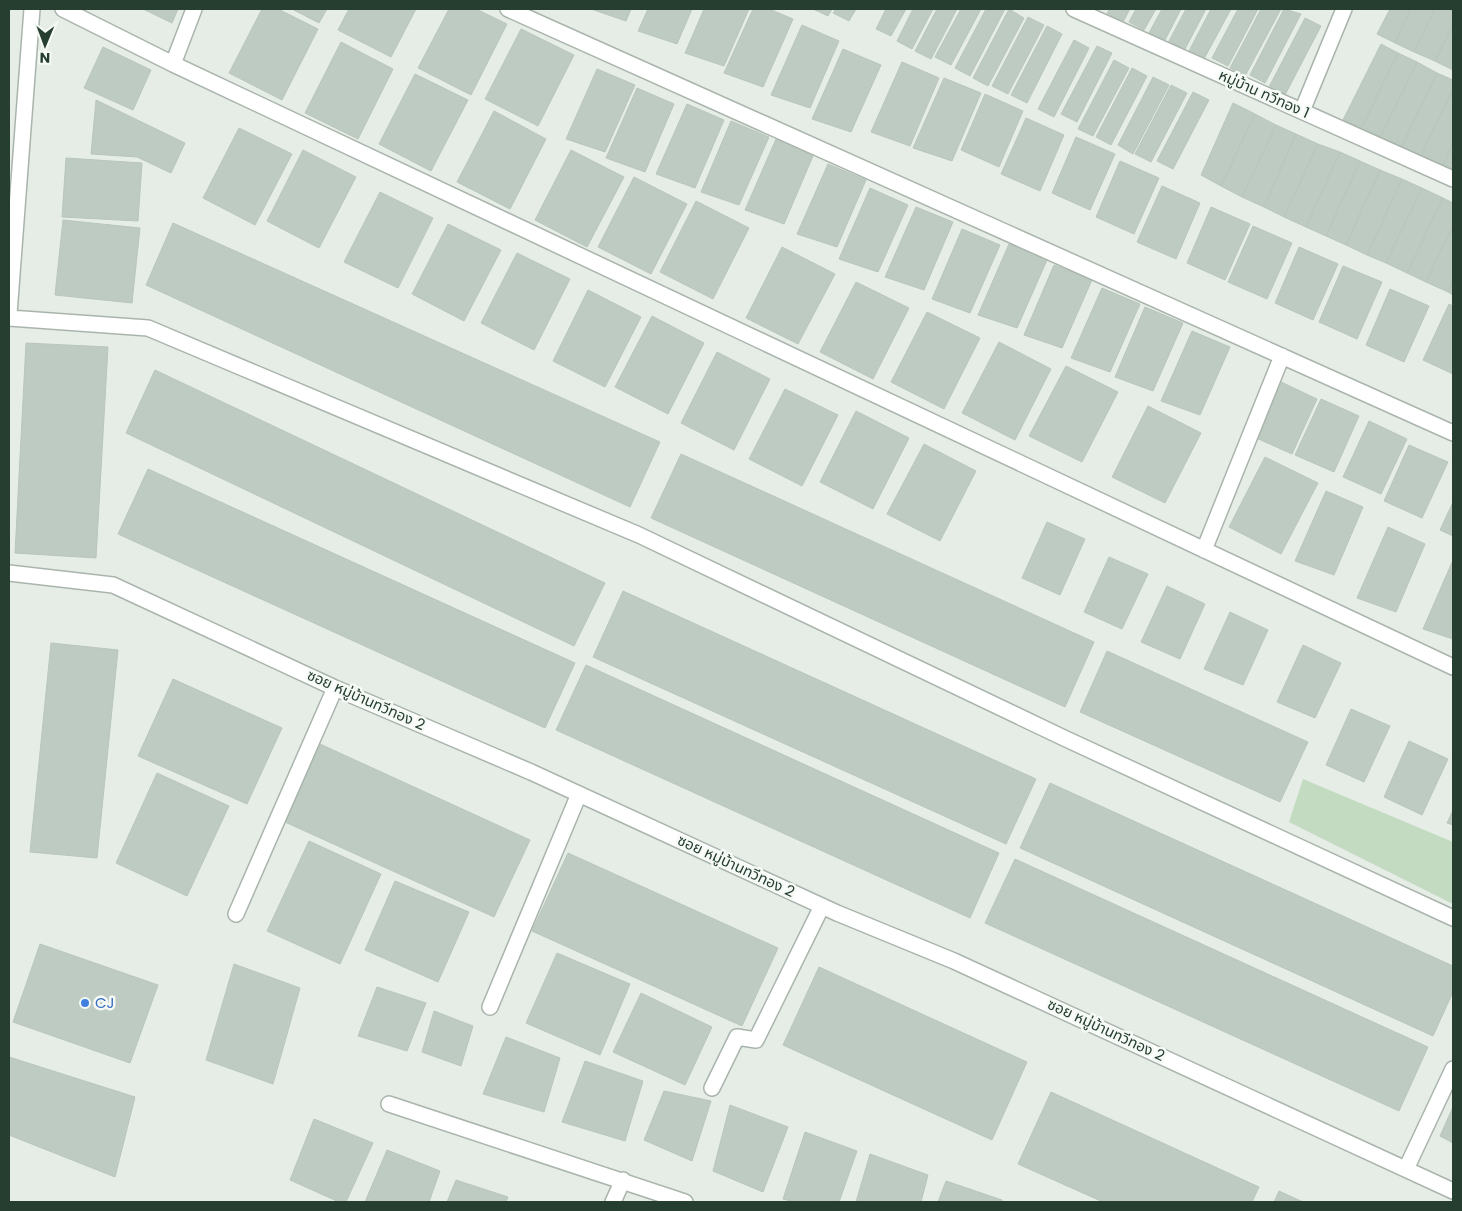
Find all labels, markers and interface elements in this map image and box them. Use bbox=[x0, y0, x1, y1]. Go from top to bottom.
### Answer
north arrow bbox=[20, 20, 70, 70]
text: N bbox=[39, 48, 50, 68]
street label: หมู่บ้าน ทวีทอง 1 bbox=[1215, 64, 1313, 123]
street label: ซอย หมู่บ้านทวีทอง 2 bbox=[304, 664, 429, 735]
street label: ซอย หมู่บ้านทวีทอง 2 bbox=[674, 829, 798, 902]
place label: CJ bbox=[95, 992, 115, 1013]
street label: ซอย หมู่บ้านทวีทอง 2 bbox=[1044, 993, 1168, 1066]
marker: CJ bbox=[79, 997, 91, 1009]

